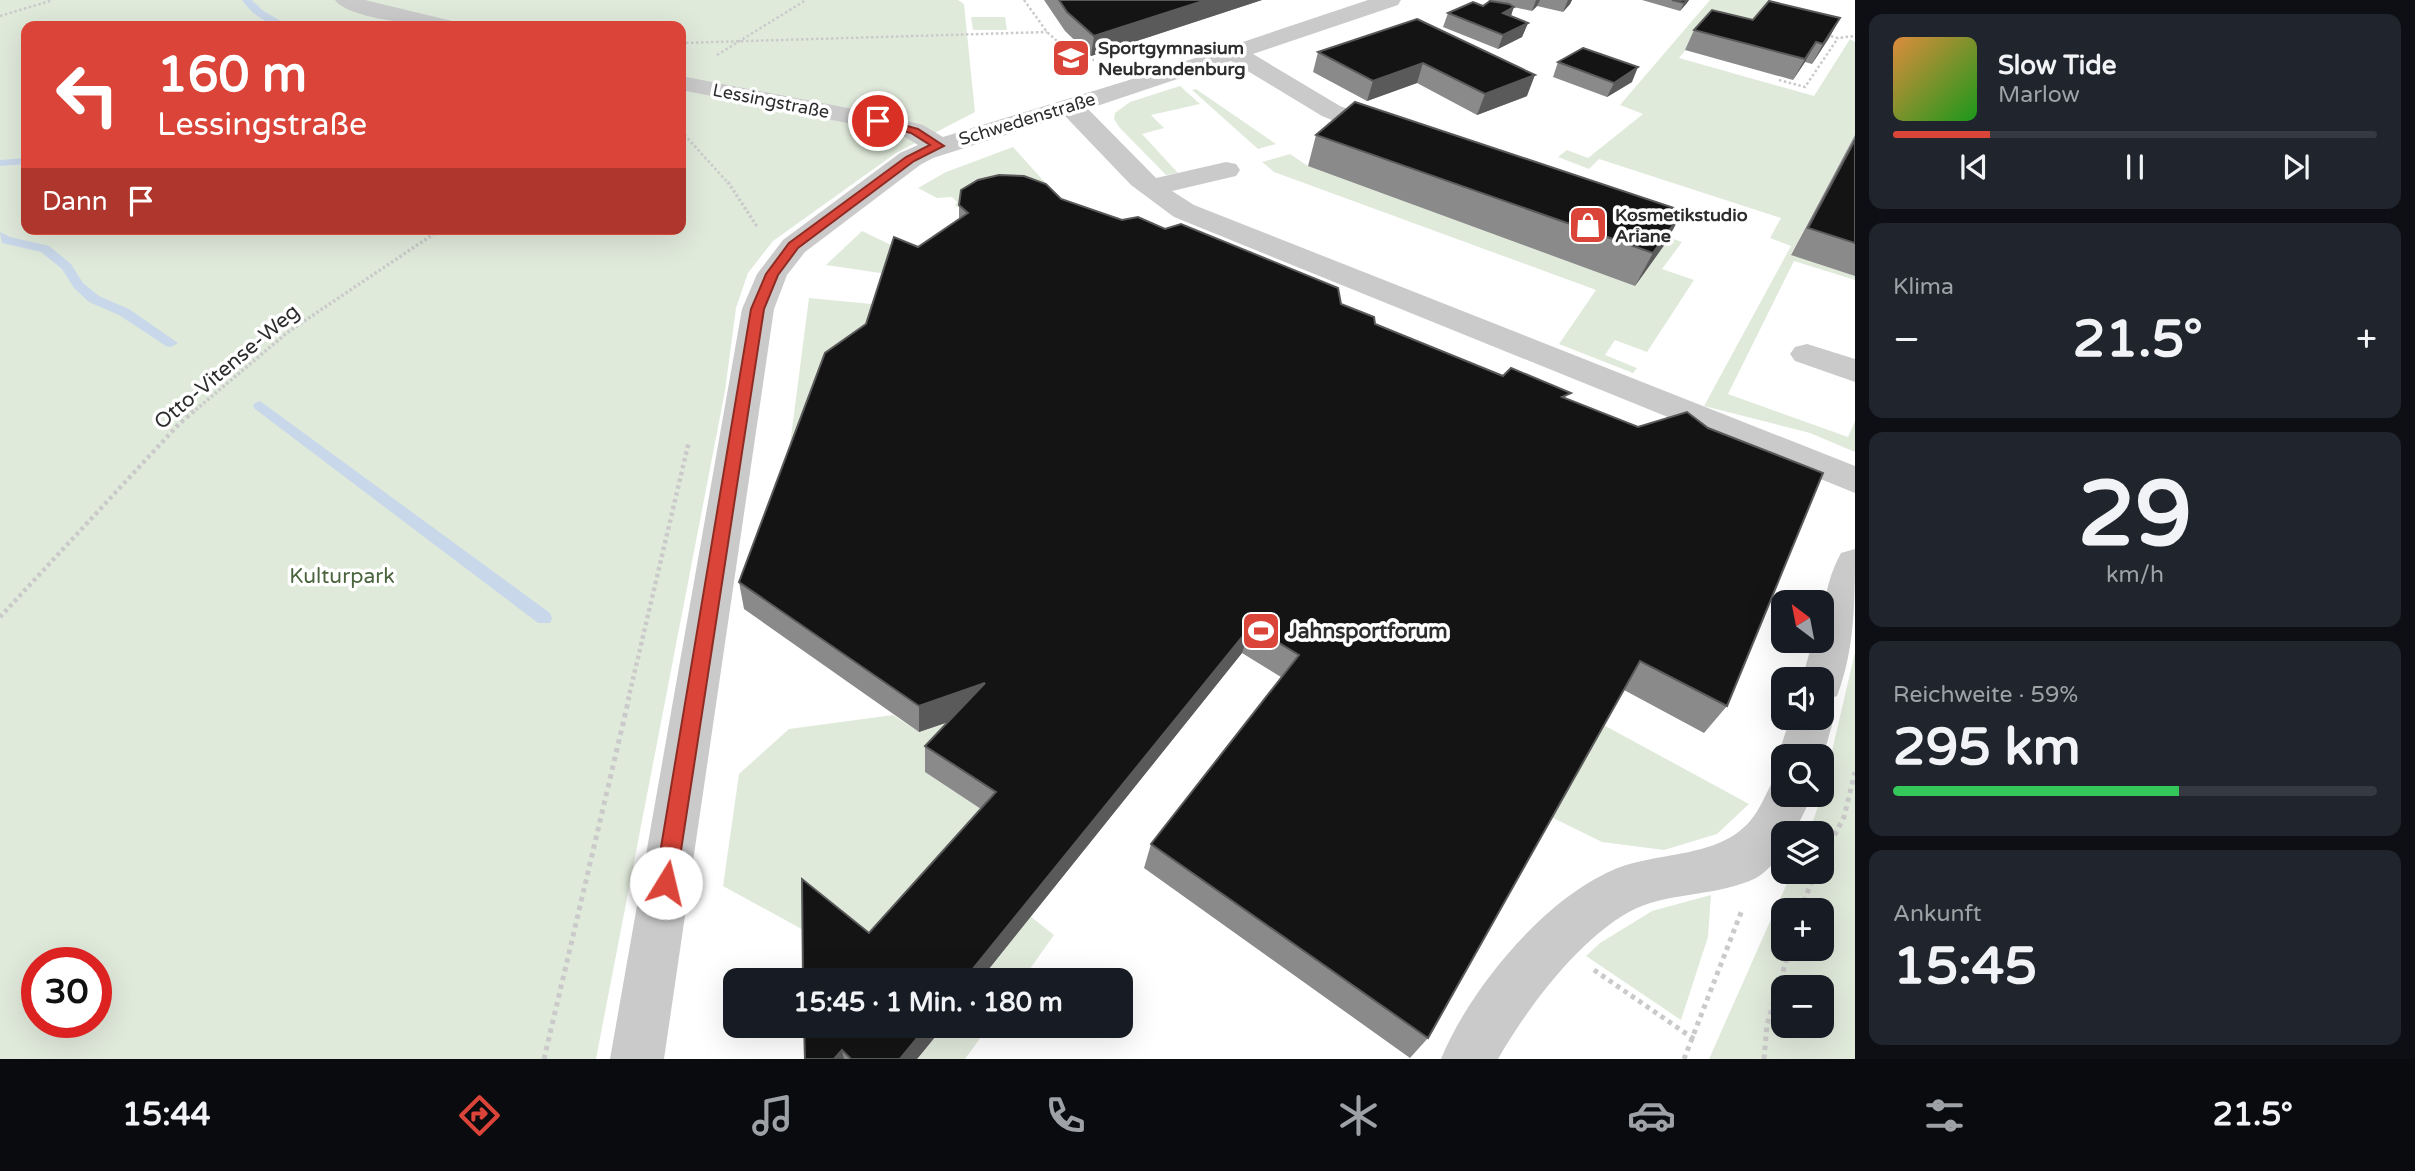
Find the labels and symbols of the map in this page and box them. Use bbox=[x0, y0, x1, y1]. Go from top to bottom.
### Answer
school or university icon: Sportgymnasium Neubrandenburg bbox=[1050, 37, 1092, 79]
place label: Sportgymnasium Neubrandenburg bbox=[1098, 37, 1246, 80]
street label: Lessingstraße bbox=[711, 79, 831, 123]
street label: Schwedenstraße bbox=[956, 88, 1098, 150]
pin bbox=[848, 91, 908, 151]
shop icon: Kosmetikstudio Ariane bbox=[1567, 204, 1609, 246]
place label: Kosmetikstudio Ariane bbox=[1615, 204, 1748, 247]
street label: Otto-Vitense-Weg bbox=[149, 299, 305, 435]
park label: Kulturpark bbox=[289, 564, 395, 589]
north arrow bbox=[1771, 590, 1834, 653]
sports icon: Jahnsportforum bbox=[1240, 610, 1282, 652]
place label: Jahnsportforum bbox=[1287, 619, 1448, 644]
position arrow bbox=[629, 846, 703, 920]
speed limit sign: 30 bbox=[21, 947, 112, 1038]

